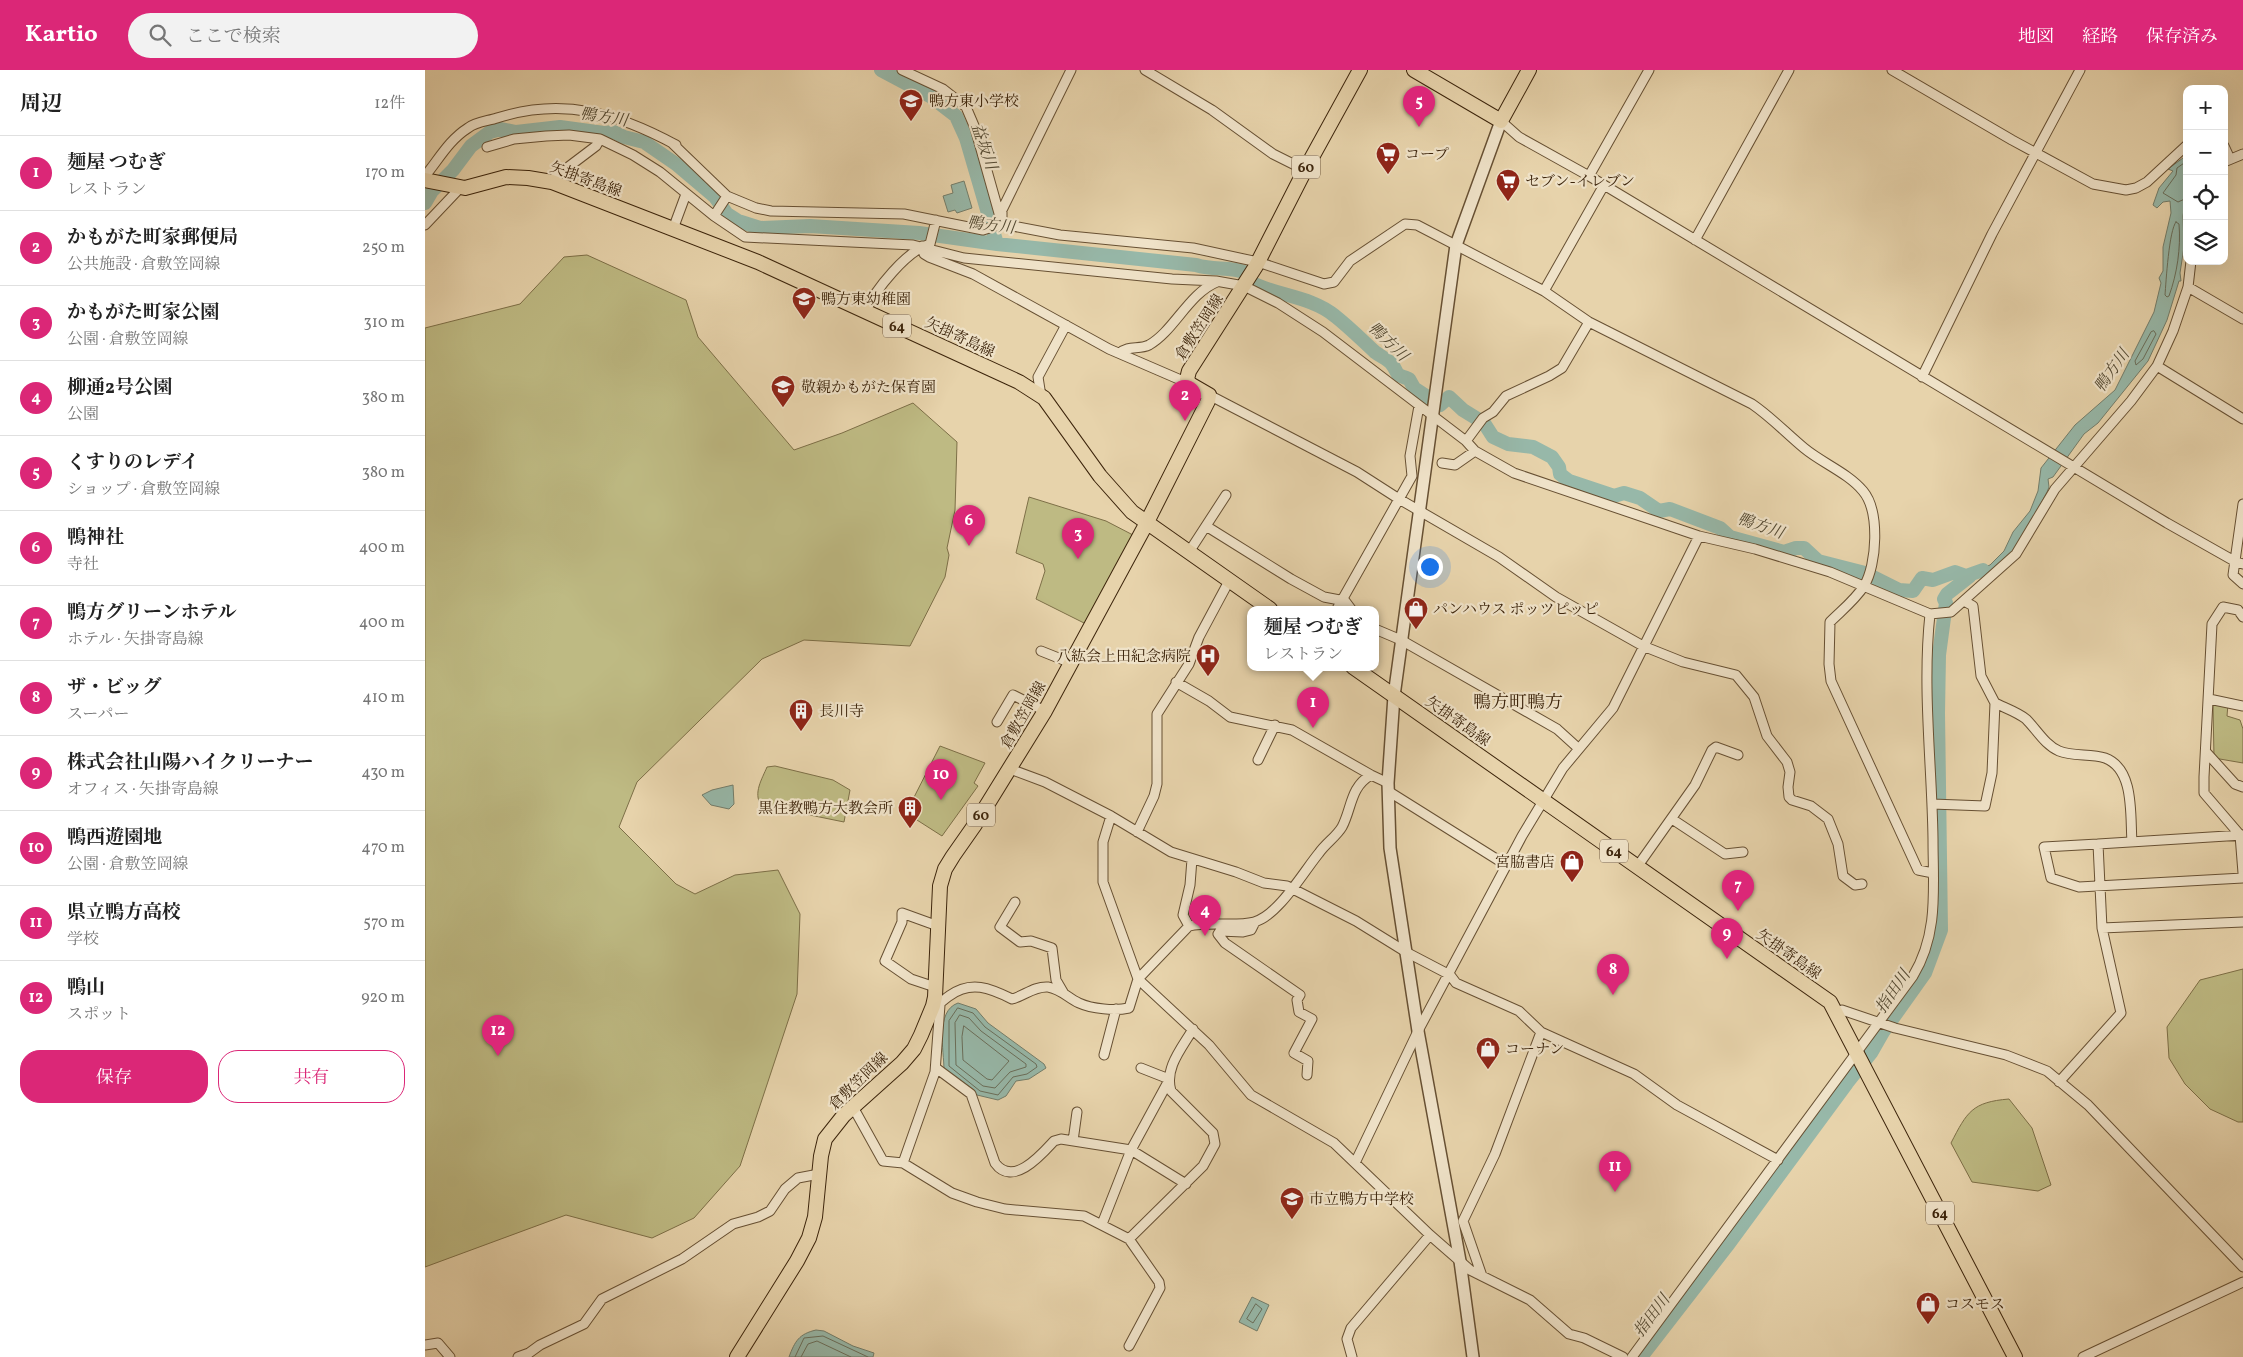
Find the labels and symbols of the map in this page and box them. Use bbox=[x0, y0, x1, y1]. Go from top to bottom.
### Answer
pin: 5 bbox=[1403, 86, 1435, 127]
school or university icon: 鴨方東小学校 bbox=[898, 88, 924, 122]
place label: 鴨方東小学校 bbox=[929, 92, 1019, 113]
water label: 鴨方川 bbox=[578, 103, 631, 133]
water label: 益坂川 bbox=[965, 120, 1002, 175]
supermarket icon: コープ bbox=[1375, 141, 1401, 175]
place label: コープ bbox=[1405, 145, 1449, 166]
road number: 60 bbox=[1292, 155, 1320, 178]
street label: 矢掛寄島線 bbox=[547, 158, 624, 203]
supermarket icon: セブン-イレブン bbox=[1495, 168, 1521, 202]
place label: セブン-イレブン bbox=[1525, 172, 1635, 193]
water label: 鴨方川 bbox=[966, 212, 1018, 240]
school or university icon: 鴨方東幼稚園 bbox=[791, 286, 817, 320]
place label: 鴨方東幼稚園 bbox=[821, 290, 911, 311]
street label: 倉敷笠岡線 bbox=[1171, 291, 1229, 365]
street label: 矢掛寄島線 bbox=[921, 313, 998, 364]
road number: 64 bbox=[883, 315, 911, 338]
water label: 鴨方川 bbox=[1363, 318, 1414, 368]
water label: 鴨方川 bbox=[2090, 344, 2137, 397]
school or university icon: 敬親かもがた保育園 bbox=[770, 374, 796, 408]
place label: 敬親かもがた保育園 bbox=[801, 378, 936, 399]
pin: 2 bbox=[1169, 380, 1201, 421]
pin: 6 bbox=[953, 505, 985, 546]
water label: 鴨方川 bbox=[1734, 509, 1789, 546]
pin: 3 bbox=[1062, 518, 1094, 559]
your location bbox=[1417, 554, 1443, 580]
shop icon: パンハウス ポッツピッピ bbox=[1403, 596, 1429, 630]
place label: パンハウス ポッツピッピ bbox=[1433, 600, 1599, 621]
hospital icon: 八紘会上田紀念病院 bbox=[1195, 643, 1221, 677]
place label: 八紘会上田紀念病院 bbox=[1056, 647, 1191, 668]
street label: 倉敷笠岡線 bbox=[996, 678, 1052, 753]
pin: 1 bbox=[1297, 687, 1329, 728]
district label: 鴨方町鴨方 bbox=[1473, 691, 1563, 716]
street label: 矢掛寄島線 bbox=[1420, 692, 1494, 752]
building icon: 長川寺 bbox=[788, 698, 814, 732]
place label: 長川寺 bbox=[819, 702, 864, 723]
pin: 10 bbox=[925, 759, 957, 800]
building icon: 黒住教鴨方大教会所 bbox=[897, 795, 923, 829]
place label: 黒住教鴨方大教会所 bbox=[758, 799, 893, 820]
road number: 60 bbox=[967, 804, 995, 826]
road number: 64 bbox=[1600, 839, 1628, 862]
shop icon: 宮脇書店 bbox=[1559, 849, 1585, 883]
place label: 宮脇書店 bbox=[1495, 853, 1555, 874]
pin: 7 bbox=[1722, 870, 1754, 911]
pin: 4 bbox=[1189, 895, 1221, 936]
pin: 9 bbox=[1711, 918, 1743, 959]
street label: 矢掛寄島線 bbox=[1751, 925, 1825, 985]
pin: 8 bbox=[1597, 954, 1629, 995]
water label: 指田川 bbox=[1871, 964, 1917, 1018]
pin: 12 bbox=[482, 1015, 514, 1056]
shop icon: コーナン bbox=[1475, 1036, 1501, 1070]
place label: コーナン bbox=[1505, 1040, 1564, 1061]
street label: 倉敷笠岡線 bbox=[825, 1048, 893, 1116]
pin: 11 bbox=[1599, 1151, 1631, 1192]
school or university icon: 市立鴨方中学校 bbox=[1279, 1186, 1305, 1220]
place label: 市立鴨方中学校 bbox=[1309, 1190, 1414, 1211]
road number: 64 bbox=[1926, 1202, 1954, 1224]
water label: 指田川 bbox=[1629, 1289, 1677, 1342]
shop icon: コスモス bbox=[1915, 1291, 1941, 1325]
place label: コスモス bbox=[1945, 1295, 2005, 1316]

